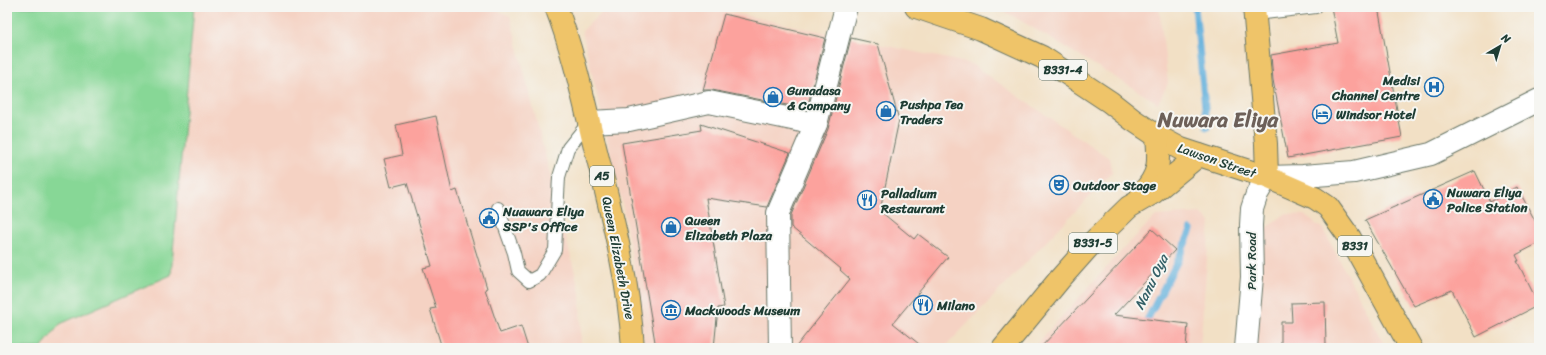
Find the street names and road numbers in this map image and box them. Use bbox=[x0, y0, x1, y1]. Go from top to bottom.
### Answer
road number: B331-4 bbox=[1039, 60, 1087, 80]
street label: Lawson Street bbox=[1174, 136, 1260, 185]
road number: A5 bbox=[590, 166, 614, 186]
street label: Queen Elizabeth Drive bbox=[595, 195, 642, 322]
street label: Park Road bbox=[1240, 231, 1263, 290]
road number: B331-5 bbox=[1069, 233, 1117, 253]
road number: B331 bbox=[1338, 236, 1372, 256]

